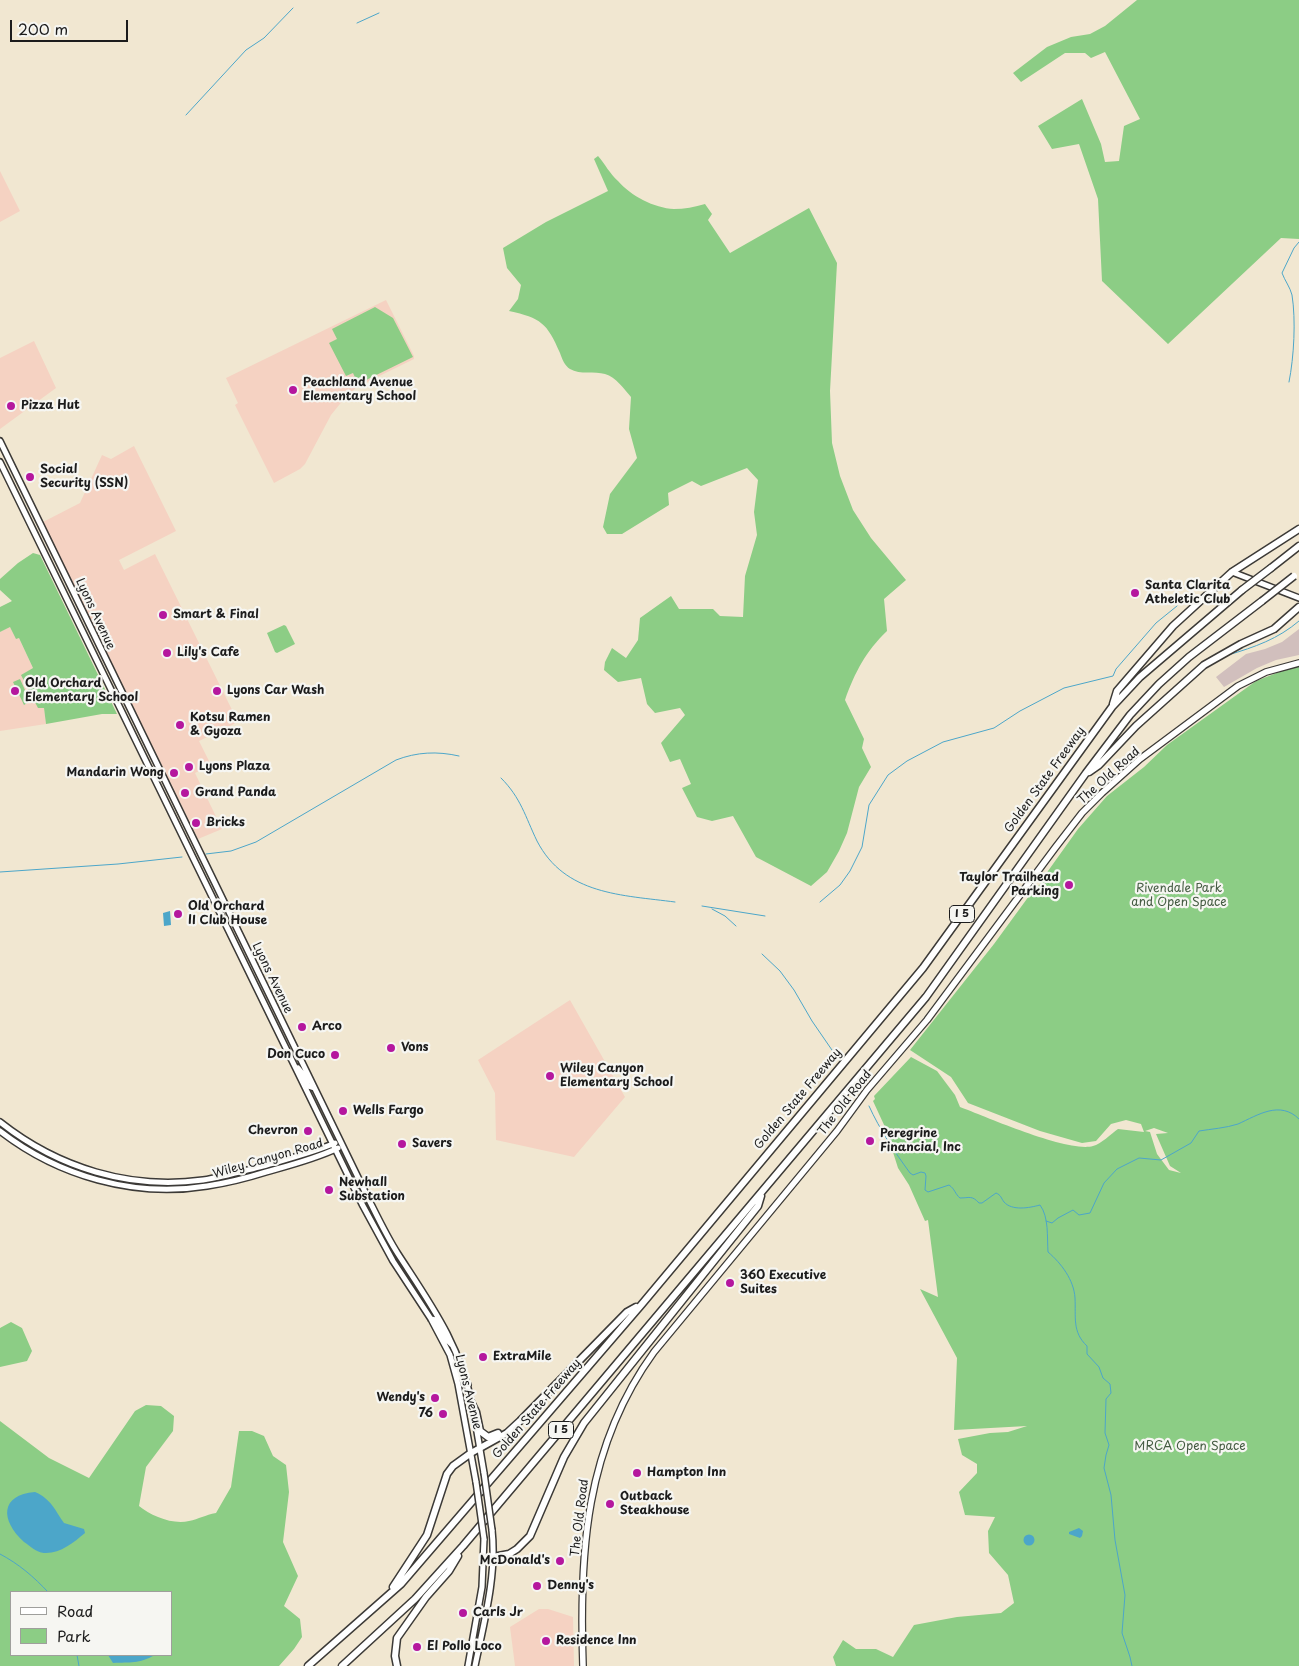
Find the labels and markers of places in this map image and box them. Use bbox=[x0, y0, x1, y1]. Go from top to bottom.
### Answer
place label: Peachland Avenue Elementary School bbox=[303, 376, 416, 404]
marker: Peachland Avenue Elementary School bbox=[287, 384, 299, 396]
place label: Pizza Hut bbox=[21, 399, 80, 413]
marker: Pizza Hut bbox=[5, 400, 17, 412]
place label: Social Security (SSN) bbox=[40, 463, 128, 491]
marker: Social Security (SSN) bbox=[24, 471, 36, 483]
place label: Santa Clarita Atheletic Club bbox=[1145, 579, 1230, 607]
marker: Santa Clarita Atheletic Club bbox=[1129, 587, 1141, 599]
place label: Smart & Final bbox=[173, 608, 259, 622]
marker: Smart & Final bbox=[157, 609, 169, 621]
place label: Lily's Cafe bbox=[177, 646, 239, 660]
marker: Lily's Cafe bbox=[161, 647, 173, 659]
place label: Old Orchard Elementary School bbox=[25, 677, 138, 705]
place label: Lyons Car Wash bbox=[227, 684, 324, 698]
marker: Old Orchard Elementary School bbox=[9, 685, 21, 697]
marker: Lyons Car Wash bbox=[211, 685, 223, 697]
place label: Kotsu Ramen & Gyoza bbox=[190, 711, 270, 739]
marker: Kotsu Ramen & Gyoza bbox=[174, 719, 186, 731]
place label: Lyons Plaza bbox=[199, 760, 270, 774]
marker: Lyons Plaza bbox=[183, 761, 195, 773]
place label: Mandarin Wong bbox=[66, 766, 164, 780]
marker: Mandarin Wong bbox=[168, 767, 180, 779]
place label: Grand Panda bbox=[195, 786, 276, 800]
marker: Grand Panda bbox=[179, 787, 191, 799]
place label: Bricks bbox=[206, 816, 245, 830]
marker: Bricks bbox=[190, 817, 202, 829]
place label: Taylor Trailhead Parking bbox=[959, 871, 1059, 899]
marker: Taylor Trailhead Parking bbox=[1063, 879, 1075, 891]
place label: Old Orchard II Club House bbox=[188, 900, 267, 928]
marker: Old Orchard II Club House bbox=[172, 908, 184, 920]
place label: Arco bbox=[312, 1020, 342, 1034]
marker: Arco bbox=[296, 1021, 308, 1033]
place label: Vons bbox=[401, 1041, 429, 1055]
marker: Vons bbox=[385, 1042, 397, 1054]
place label: Don Cuco bbox=[267, 1048, 325, 1062]
marker: Don Cuco bbox=[329, 1049, 341, 1061]
place label: Wiley Canyon Elementary School bbox=[560, 1062, 673, 1090]
marker: Wiley Canyon Elementary School bbox=[544, 1070, 556, 1082]
place label: Wells Fargo bbox=[353, 1104, 424, 1118]
marker: Wells Fargo bbox=[337, 1105, 349, 1117]
place label: Chevron bbox=[248, 1124, 298, 1138]
marker: Chevron bbox=[302, 1125, 314, 1137]
place label: Peregrine Financial, Inc bbox=[880, 1127, 961, 1155]
marker: Peregrine Financial, Inc bbox=[864, 1135, 876, 1147]
place label: Savers bbox=[412, 1137, 452, 1151]
marker: Savers bbox=[396, 1138, 408, 1150]
place label: Newhall Substation bbox=[339, 1176, 405, 1204]
marker: Newhall Substation bbox=[323, 1184, 335, 1196]
place label: 360 Executive Suites bbox=[740, 1269, 826, 1297]
marker: 360 Executive Suites bbox=[724, 1277, 736, 1289]
place label: ExtraMile bbox=[493, 1350, 551, 1364]
marker: ExtraMile bbox=[477, 1351, 489, 1363]
place label: Wendy's bbox=[377, 1391, 425, 1405]
marker: Wendy's bbox=[429, 1392, 441, 1404]
place label: 76 bbox=[419, 1407, 433, 1421]
marker: 76 bbox=[437, 1408, 449, 1420]
place label: Hampton Inn bbox=[647, 1466, 726, 1480]
marker: Hampton Inn bbox=[631, 1467, 643, 1479]
place label: Outback Steakhouse bbox=[620, 1490, 689, 1518]
marker: Outback Steakhouse bbox=[604, 1498, 616, 1510]
place label: McDonald's bbox=[480, 1554, 550, 1568]
marker: McDonald's bbox=[554, 1555, 566, 1567]
place label: Denny's bbox=[547, 1579, 594, 1593]
marker: Denny's bbox=[531, 1580, 543, 1592]
place label: Carls Jr bbox=[473, 1606, 523, 1620]
marker: Carls Jr bbox=[457, 1607, 469, 1619]
place label: Residence Inn bbox=[556, 1634, 636, 1648]
marker: Residence Inn bbox=[540, 1635, 552, 1647]
place label: El Pollo Loco bbox=[427, 1640, 502, 1654]
marker: El Pollo Loco bbox=[411, 1641, 423, 1653]

